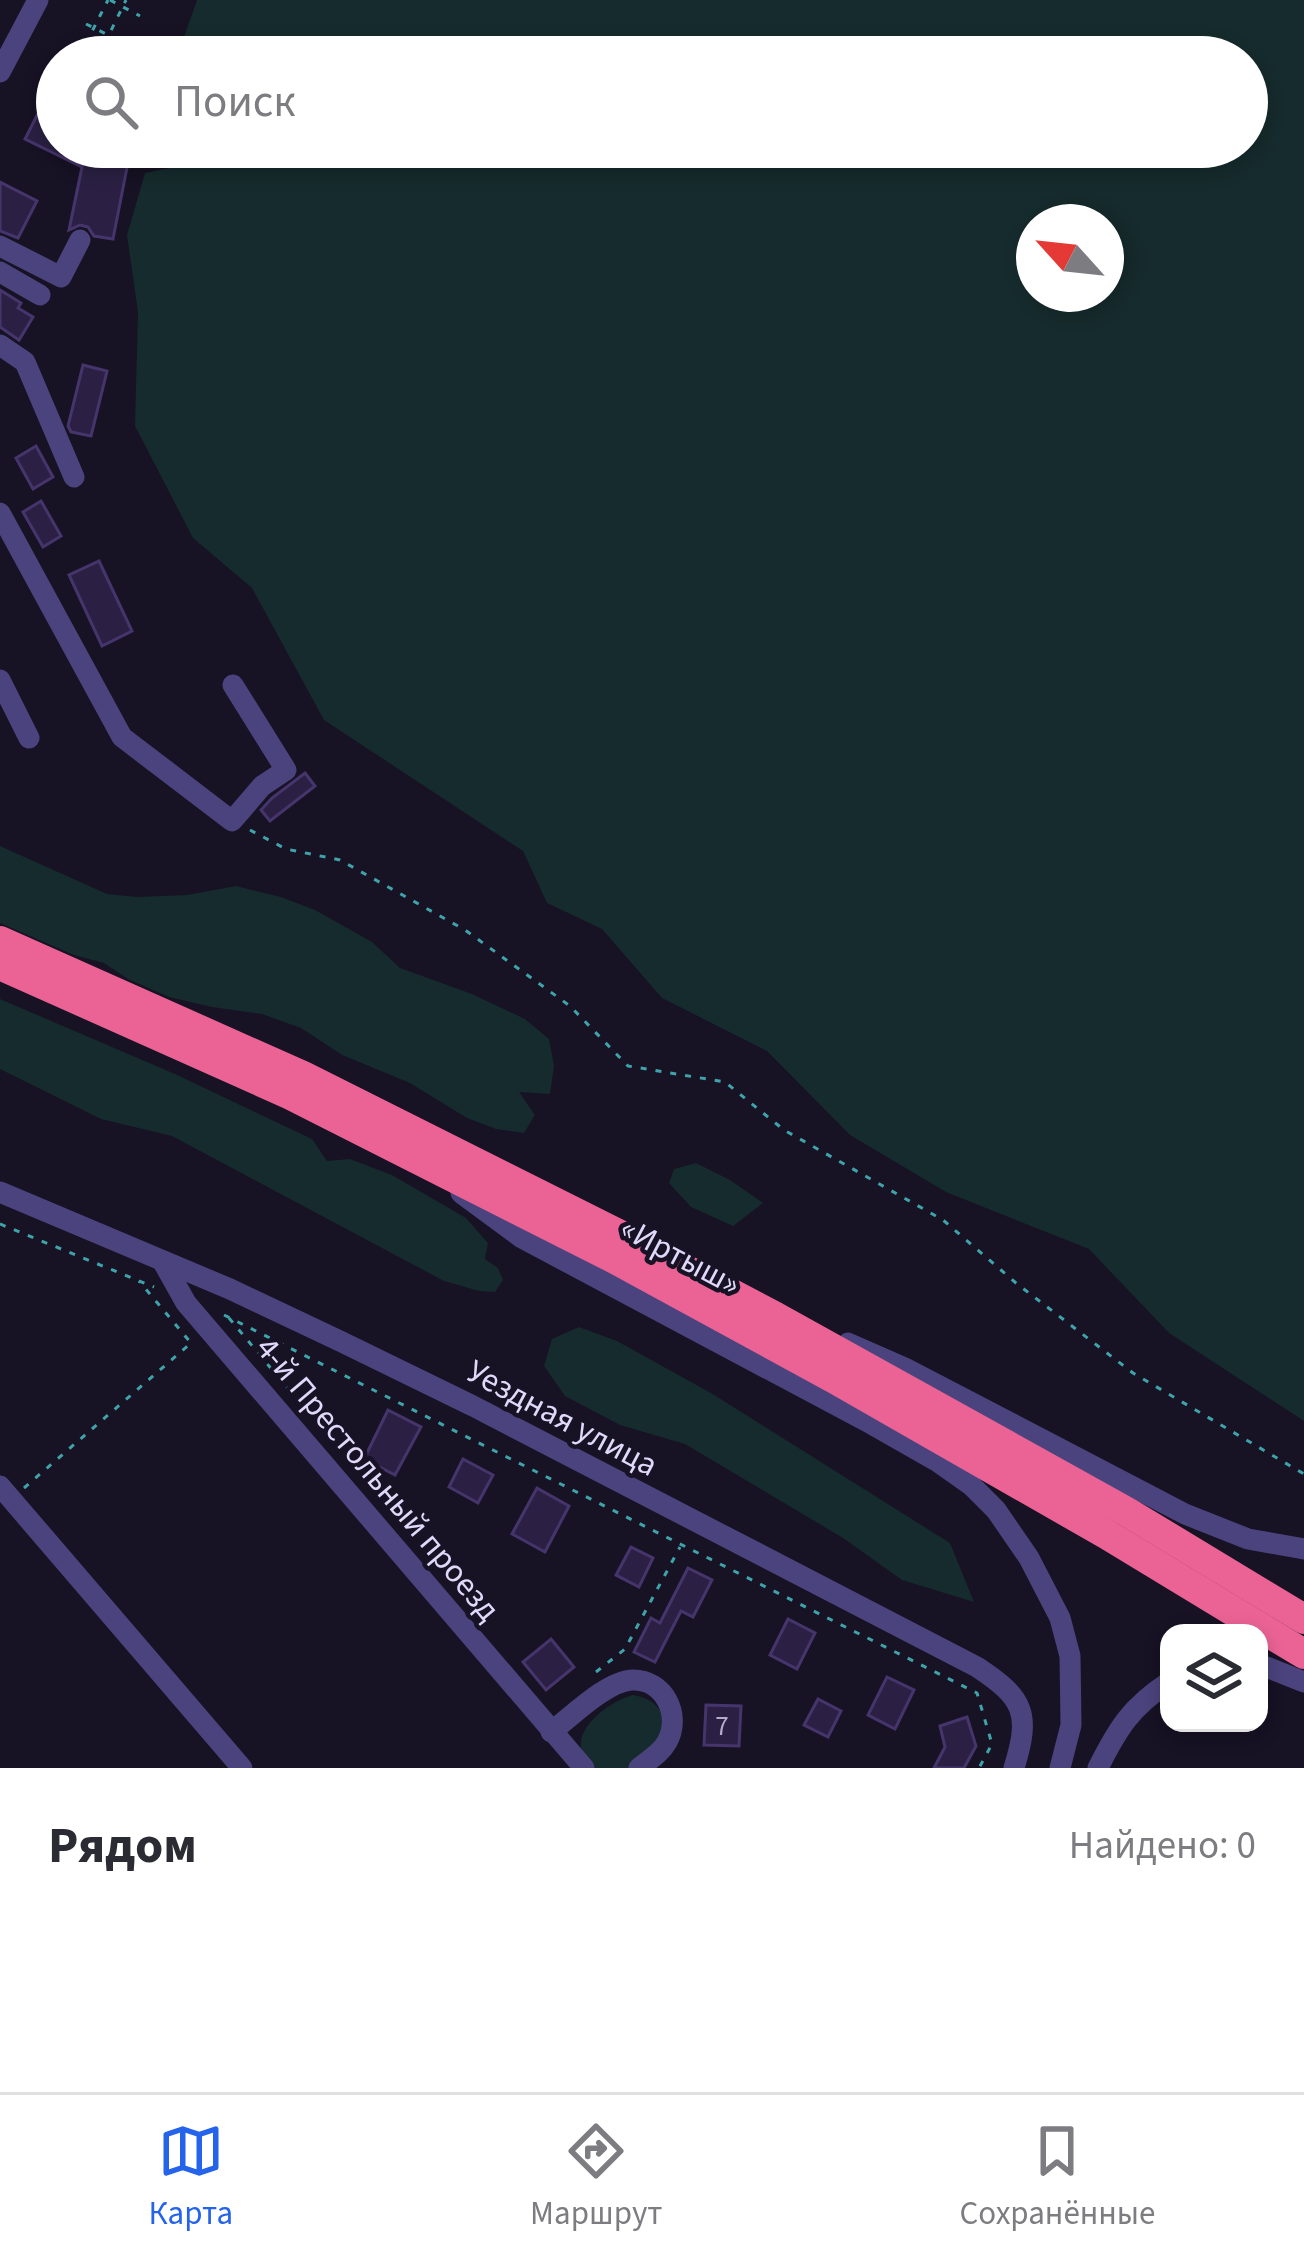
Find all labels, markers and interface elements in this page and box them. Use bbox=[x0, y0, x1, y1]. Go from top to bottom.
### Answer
search box bbox=[36, 36, 1268, 168]
icon: search bbox=[78, 69, 144, 135]
text: Поиск bbox=[174, 70, 296, 134]
north arrow bbox=[1016, 204, 1124, 312]
street label: «Иртыш» bbox=[612, 1205, 749, 1308]
street label: 4-й Престольный проезд bbox=[245, 1327, 511, 1631]
street label: Уездная улица bbox=[459, 1348, 666, 1488]
map controls bbox=[1160, 1624, 1268, 1732]
button: layers bbox=[1160, 1624, 1268, 1732]
house number: 7 bbox=[715, 1707, 729, 1746]
text: Рядом bbox=[48, 1810, 197, 1882]
text: Найдено: 0 bbox=[1069, 1818, 1256, 1874]
tab: Карта bbox=[148, 2118, 233, 2237]
tab: Маршрут bbox=[530, 2118, 663, 2237]
tab: Сохранённые bbox=[960, 2118, 1155, 2237]

